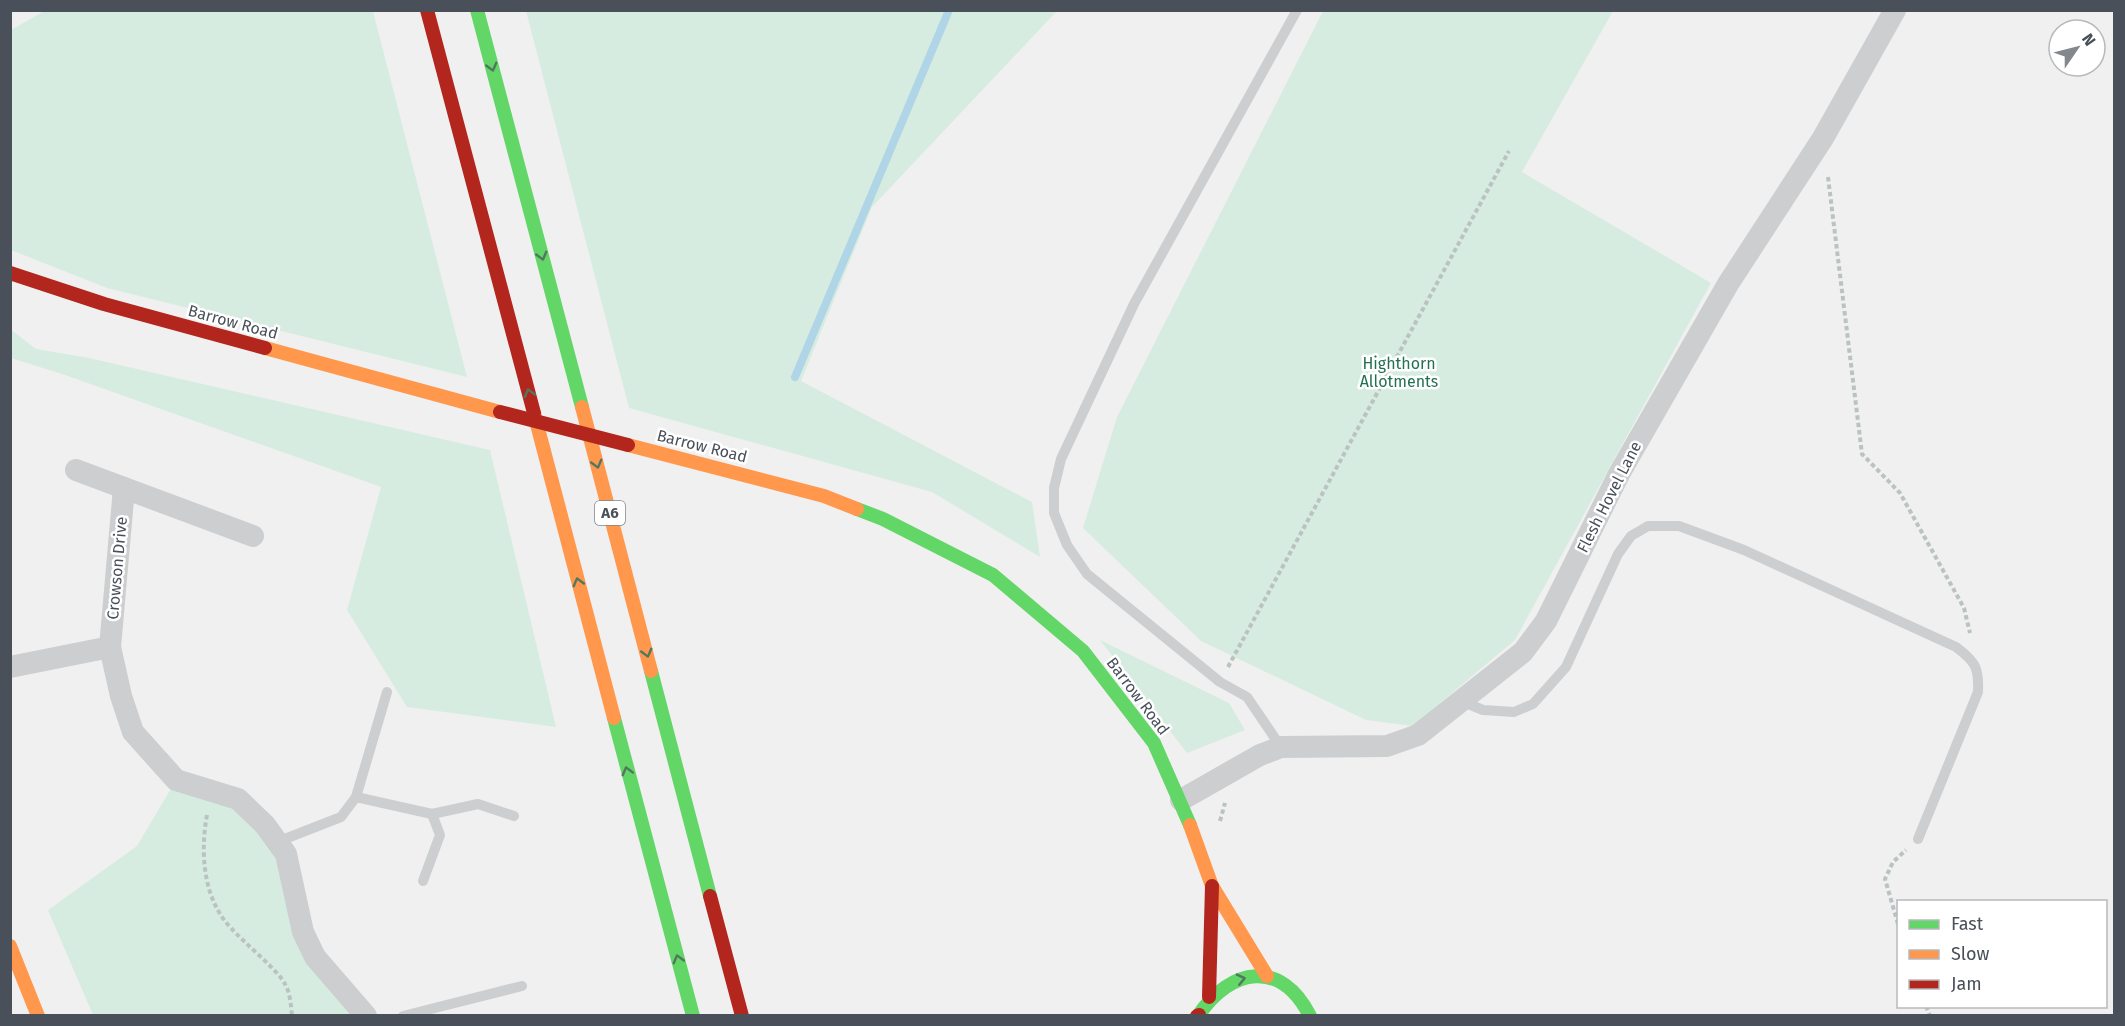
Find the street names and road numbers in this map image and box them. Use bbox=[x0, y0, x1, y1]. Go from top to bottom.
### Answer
street label: Barrow Road bbox=[186, 301, 280, 343]
street label: Barrow Road bbox=[655, 426, 749, 466]
street label: Flesh Hovel Lane bbox=[1573, 438, 1645, 556]
road number: A6 bbox=[595, 501, 625, 525]
street label: Crowson Drive bbox=[103, 516, 131, 620]
street label: Barrow Road bbox=[1103, 653, 1173, 739]

